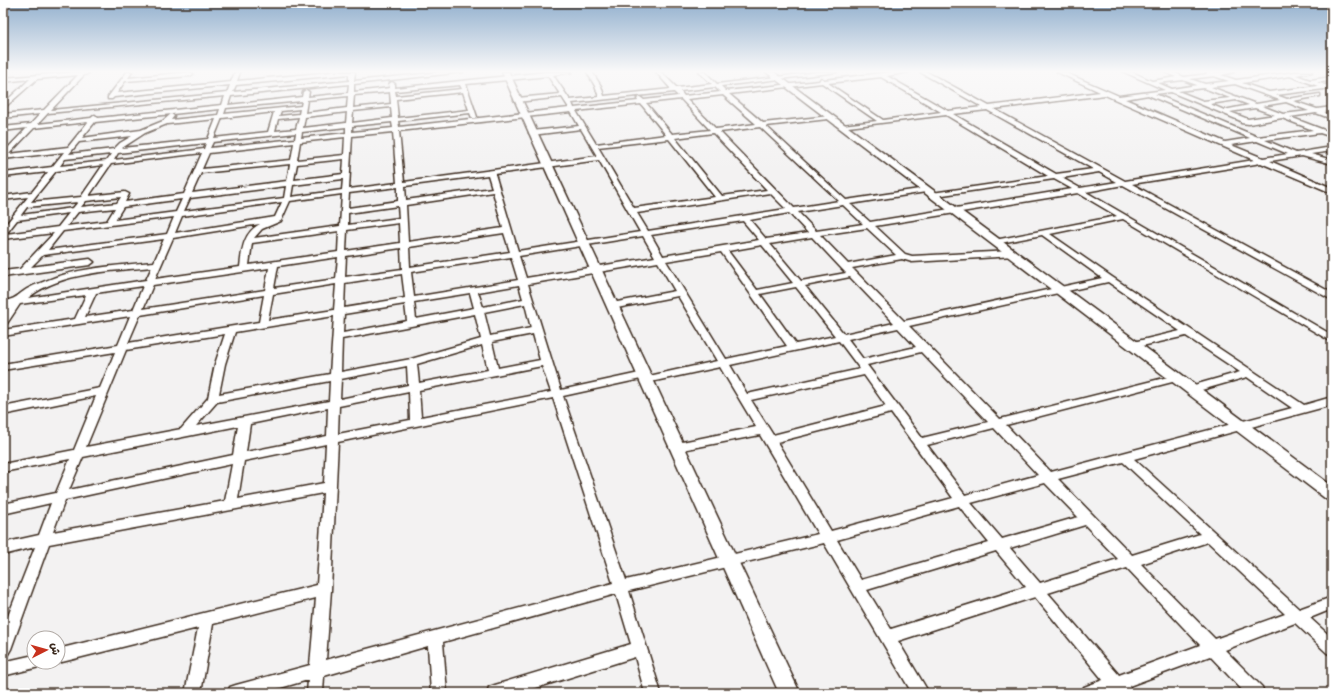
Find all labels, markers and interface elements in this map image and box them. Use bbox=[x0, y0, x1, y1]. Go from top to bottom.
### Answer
north arrow bbox=[26, 630, 66, 670]
text: ش bbox=[48, 642, 63, 656]

